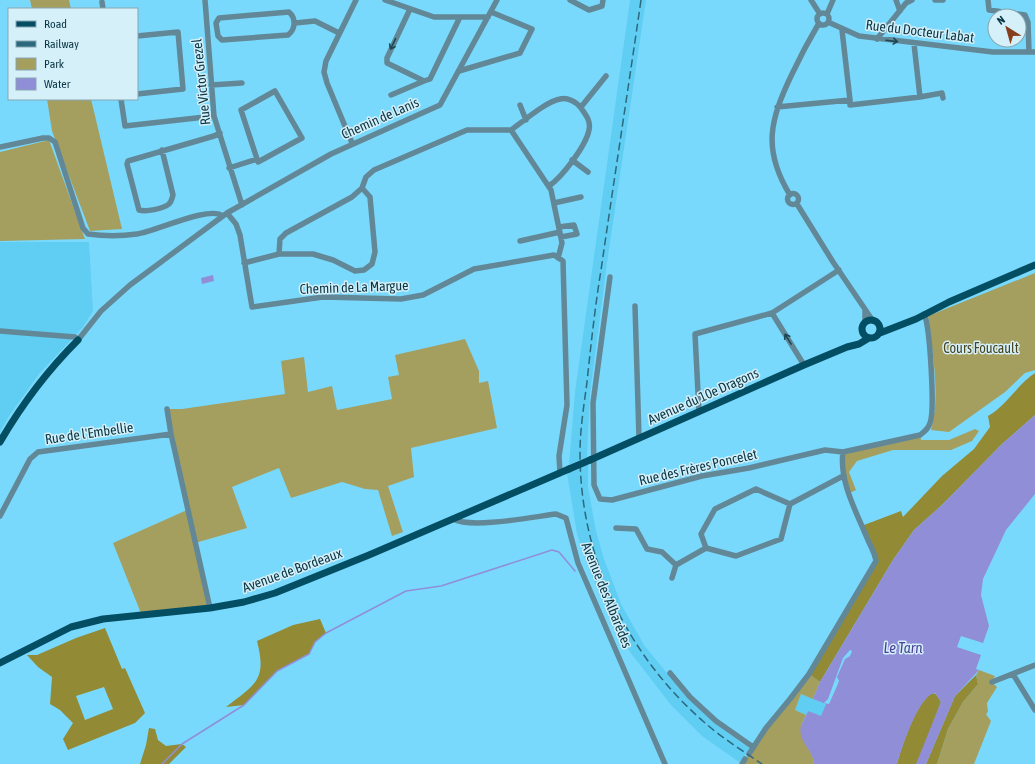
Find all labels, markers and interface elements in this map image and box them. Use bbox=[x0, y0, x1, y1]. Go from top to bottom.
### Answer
legend bbox=[8, 8, 138, 100]
north arrow bbox=[987, 8, 1027, 48]
text: N bbox=[995, 13, 1007, 27]
street label: Rue du Docteur Labat bbox=[865, 16, 975, 46]
text: Road bbox=[44, 17, 67, 31]
text: Railway bbox=[44, 37, 79, 51]
one-way arrow bbox=[885, 37, 898, 44]
street label: Rue Victor Grezel bbox=[188, 38, 213, 126]
one-way arrow bbox=[389, 38, 396, 50]
text: Park bbox=[44, 57, 65, 71]
text: Water bbox=[44, 77, 71, 91]
street label: Chemin de Lanis bbox=[339, 94, 421, 142]
street label: Chemin de La Margue bbox=[299, 277, 409, 297]
one-way arrow bbox=[784, 334, 792, 345]
park label: Cours Foucault bbox=[943, 340, 1019, 356]
street label: Avenue du 10e Dragons bbox=[645, 364, 761, 428]
street label: Rue de l'Embellie bbox=[44, 419, 134, 447]
street label: Rue des Frères Poncelet bbox=[637, 446, 759, 488]
street label: Avenue des Albarèdes bbox=[578, 540, 636, 650]
street label: Avenue de Bordeaux bbox=[240, 544, 344, 595]
water label: Le Tarn bbox=[883, 639, 923, 656]

